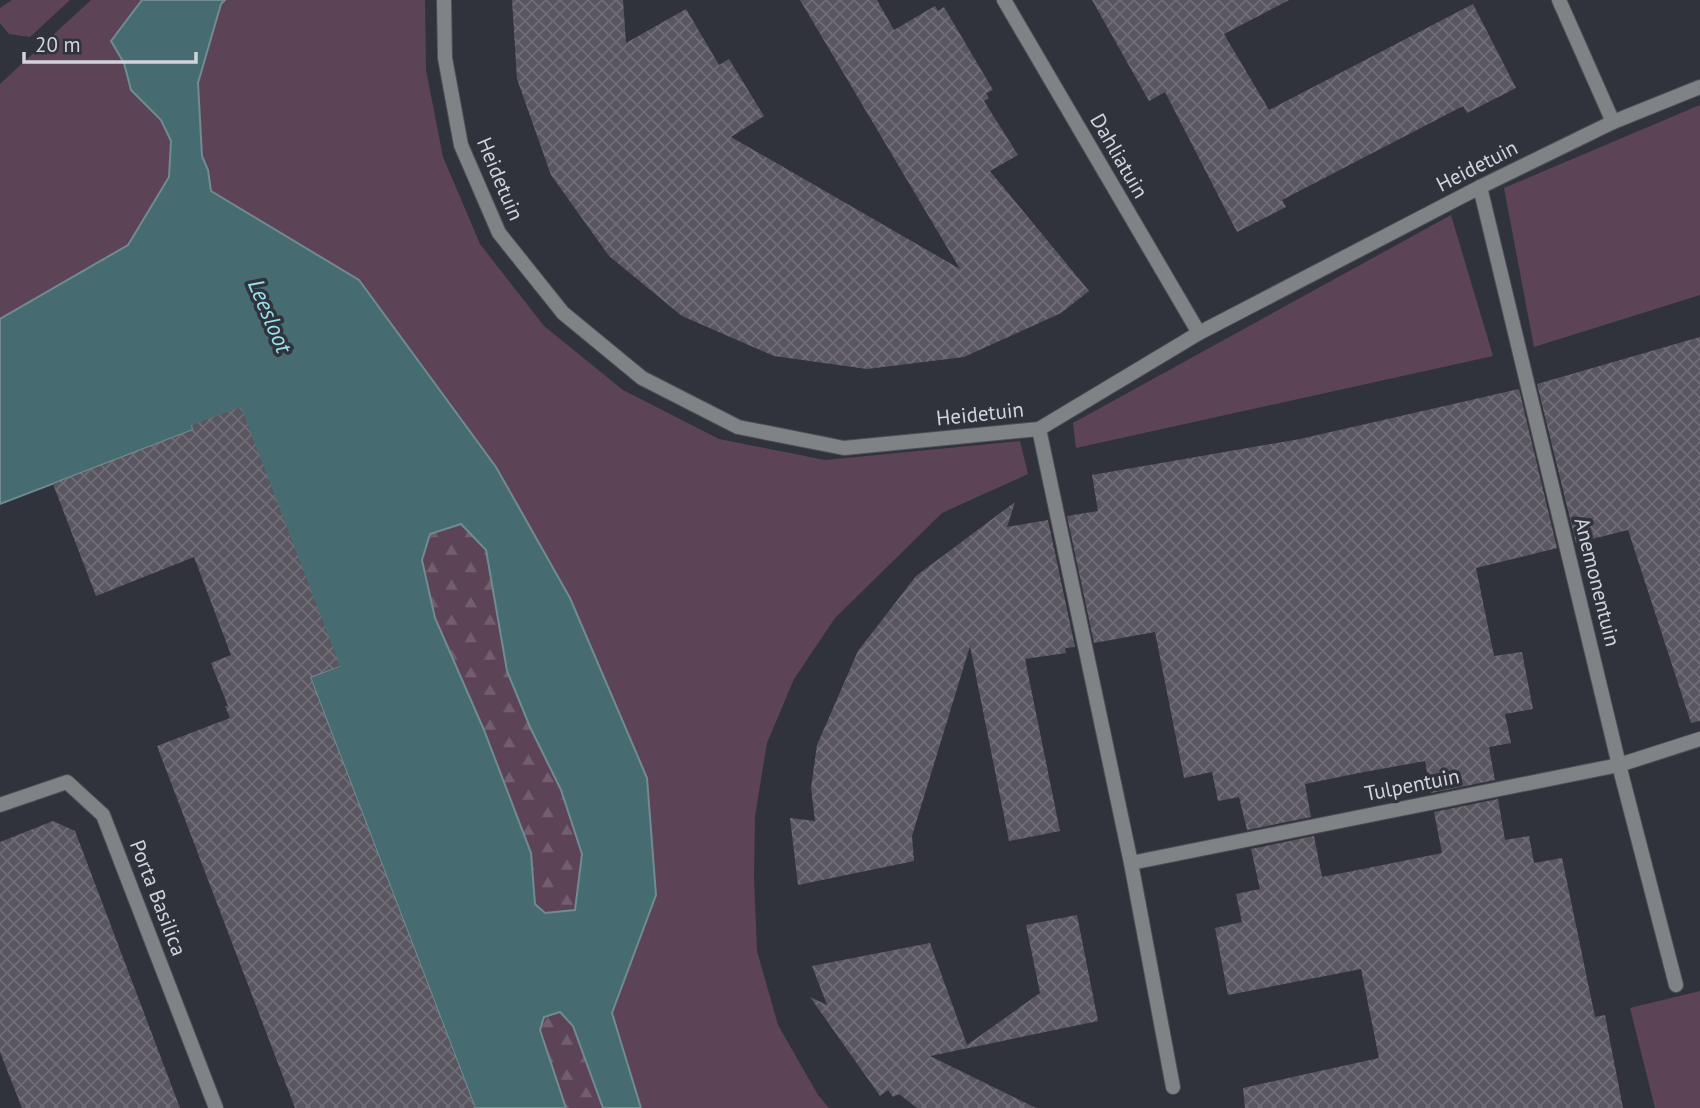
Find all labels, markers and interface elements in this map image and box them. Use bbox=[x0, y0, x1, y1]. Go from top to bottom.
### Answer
scale bar bbox=[24, 21, 196, 65]
text: 20 m bbox=[35, 31, 81, 58]
street label: Dahliatuin bbox=[1084, 109, 1154, 203]
street label: Heidetuin bbox=[471, 133, 530, 225]
street label: Heidetuin bbox=[1431, 134, 1522, 198]
water label: Leesloot bbox=[242, 275, 300, 359]
street label: Heidetuin bbox=[935, 395, 1025, 432]
street label: Anemonentuin bbox=[1568, 515, 1627, 649]
street label: Tulpentuin bbox=[1362, 762, 1462, 807]
street label: Porta Basilica bbox=[124, 836, 193, 960]

